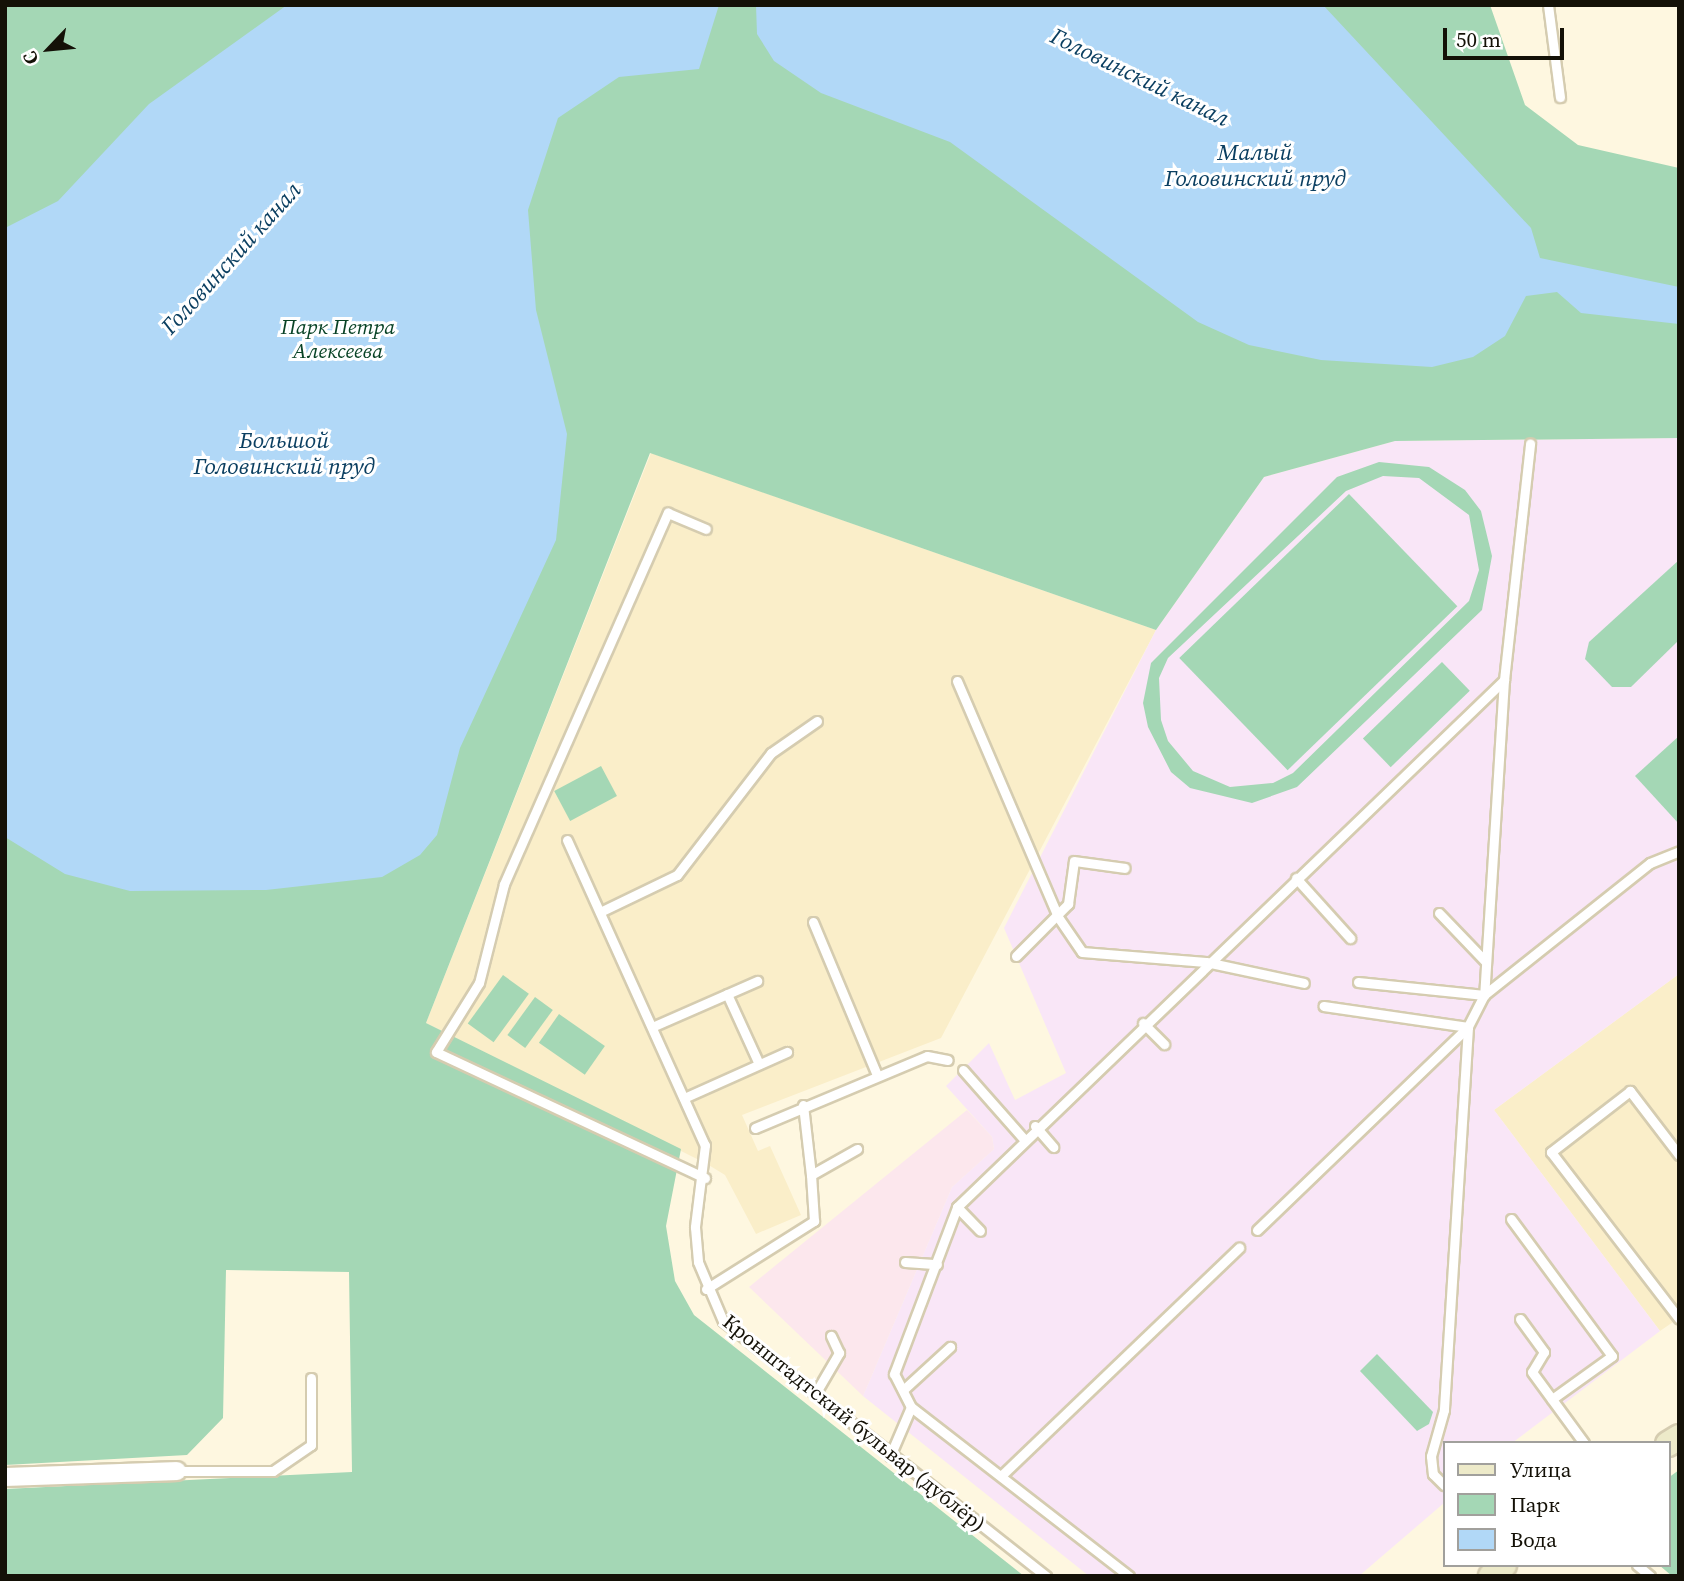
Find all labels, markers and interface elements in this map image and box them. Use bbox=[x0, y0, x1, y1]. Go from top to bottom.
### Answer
north arrow bbox=[14, 14, 84, 84]
scale bar bbox=[1446, 14, 1567, 58]
water label: Головинский канал bbox=[1046, 22, 1234, 132]
text: 50 m bbox=[1456, 25, 1501, 54]
text: С bbox=[16, 47, 44, 69]
water label: Малый Головинский пруд bbox=[1165, 138, 1345, 192]
water label: Головинский канал bbox=[155, 176, 307, 340]
park label: Парк Петра Алексеева bbox=[281, 314, 395, 364]
water label: Большой Головинский пруд bbox=[194, 426, 374, 480]
street label: Кронштадтский бульвар (дублёр) bbox=[718, 1309, 990, 1537]
legend bbox=[1442, 1441, 1670, 1567]
text: Улица bbox=[1510, 1455, 1571, 1484]
text: Парк bbox=[1510, 1490, 1560, 1519]
text: Вода bbox=[1510, 1525, 1557, 1554]

